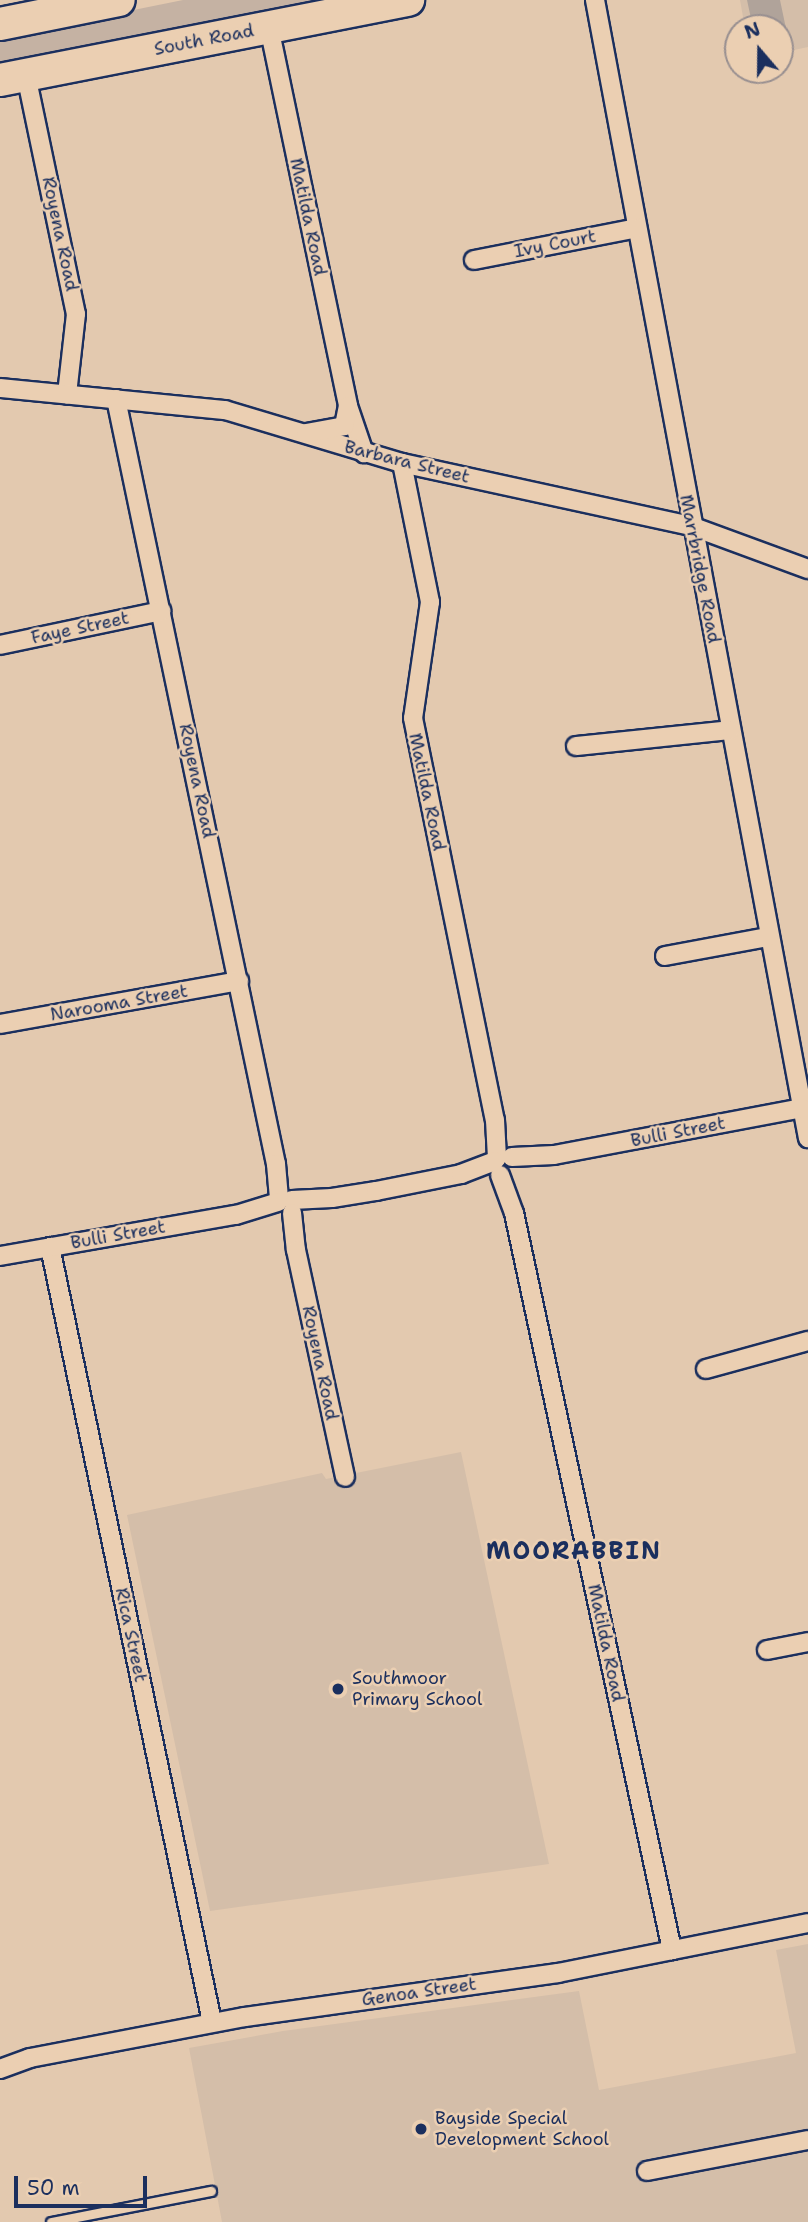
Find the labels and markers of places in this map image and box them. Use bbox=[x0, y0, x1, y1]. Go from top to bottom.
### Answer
place label: Southmoor Primary School bbox=[352, 1668, 482, 1710]
marker: Southmoor Primary School bbox=[330, 1681, 346, 1697]
place label: Bayside Special Development School bbox=[435, 2108, 609, 2150]
marker: Bayside Special Development School bbox=[413, 2121, 429, 2137]

